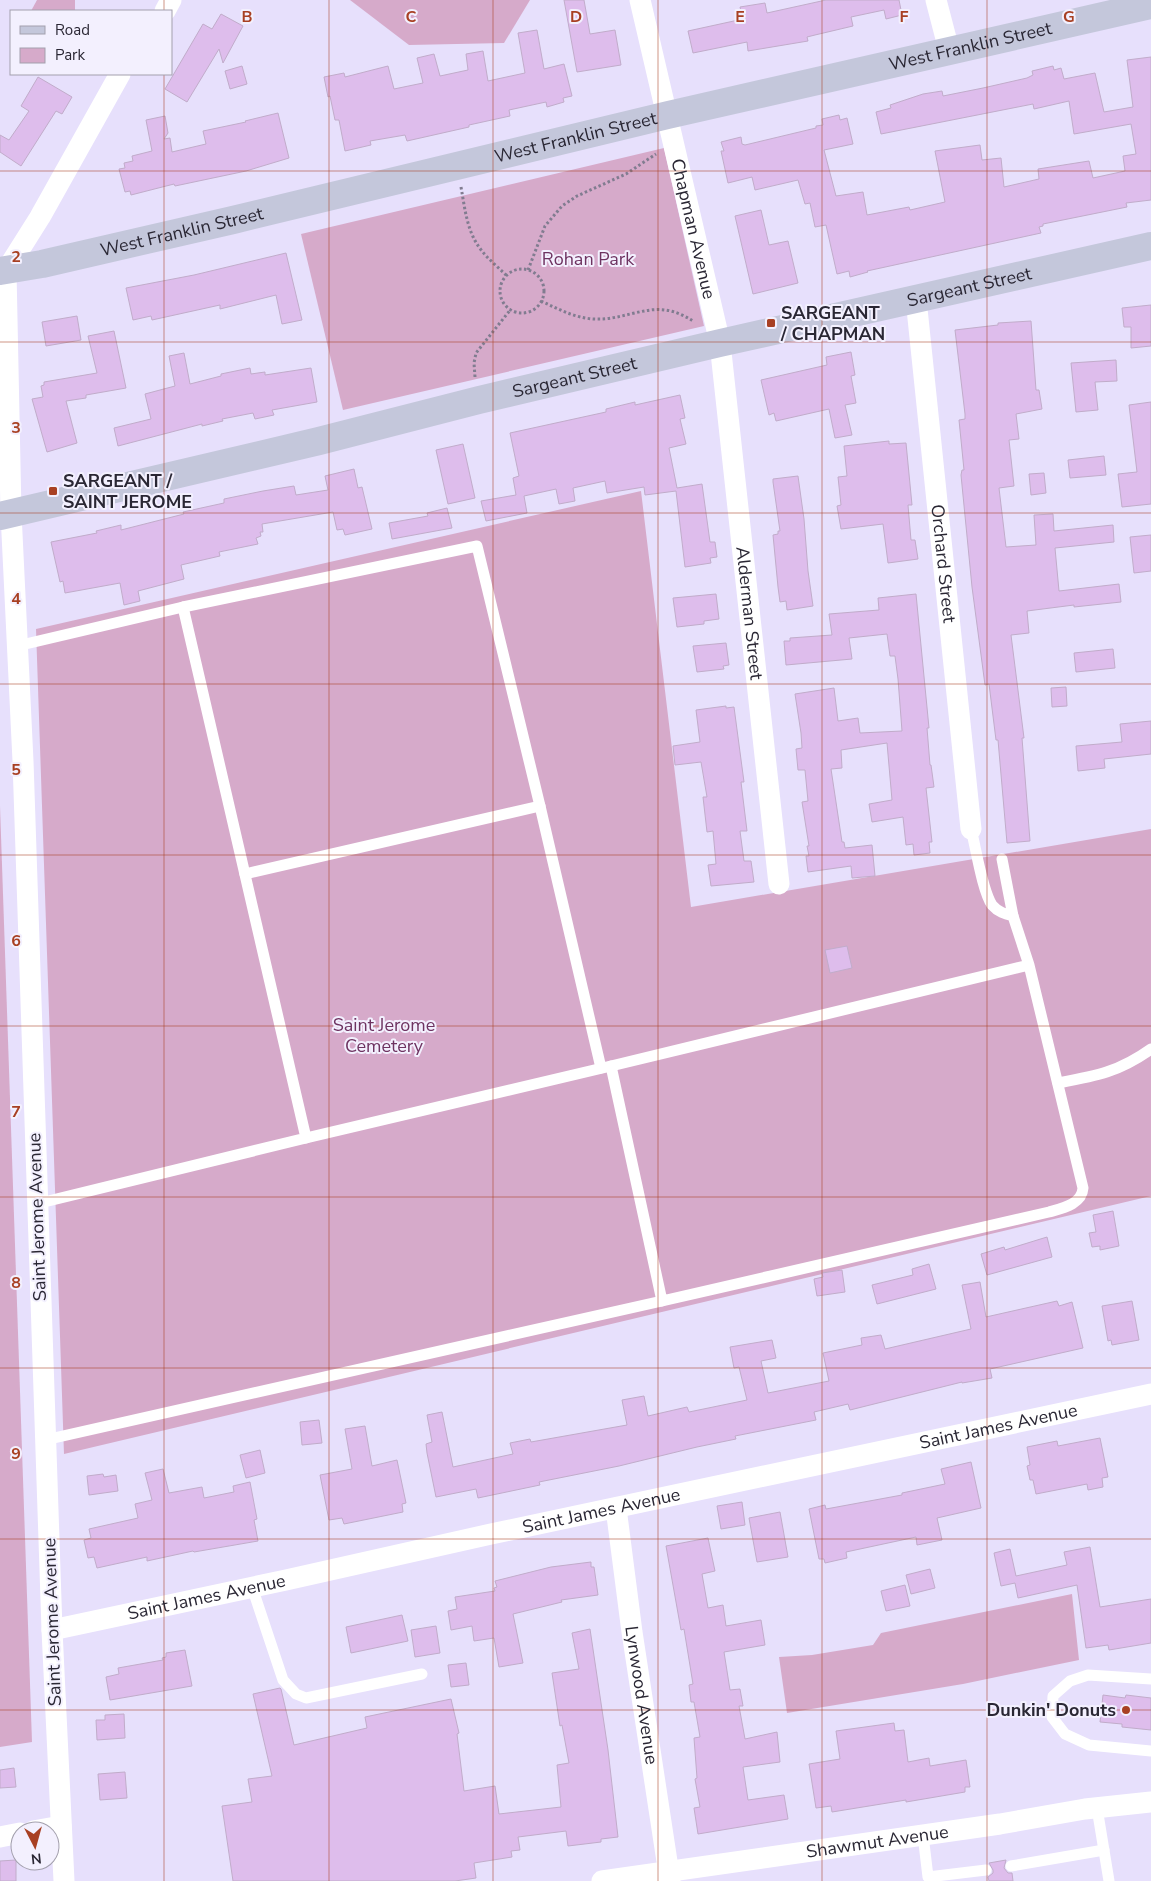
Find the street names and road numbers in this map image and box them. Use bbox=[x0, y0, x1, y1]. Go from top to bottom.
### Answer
street label: West Franklin Street bbox=[887, 17, 1053, 75]
street label: West Franklin Street bbox=[492, 106, 660, 168]
street label: Chapman Avenue bbox=[665, 156, 721, 301]
street label: West Franklin Street bbox=[98, 201, 266, 262]
street label: Sargeant Street bbox=[905, 261, 1035, 313]
street label: Sargeant Street bbox=[510, 351, 640, 404]
street label: Orchard Street bbox=[925, 503, 962, 625]
street label: Alderman Street bbox=[730, 545, 769, 682]
street label: Saint Jerome Avenue bbox=[22, 1132, 52, 1302]
street label: Saint James Avenue bbox=[917, 1398, 1080, 1455]
street label: Saint James Avenue bbox=[520, 1482, 682, 1539]
street label: Saint Jerome Avenue bbox=[37, 1537, 67, 1707]
street label: Saint James Avenue bbox=[125, 1568, 288, 1626]
street label: Lynwood Avenue bbox=[619, 1625, 664, 1766]
street label: Shawmut Avenue bbox=[804, 1820, 950, 1864]

